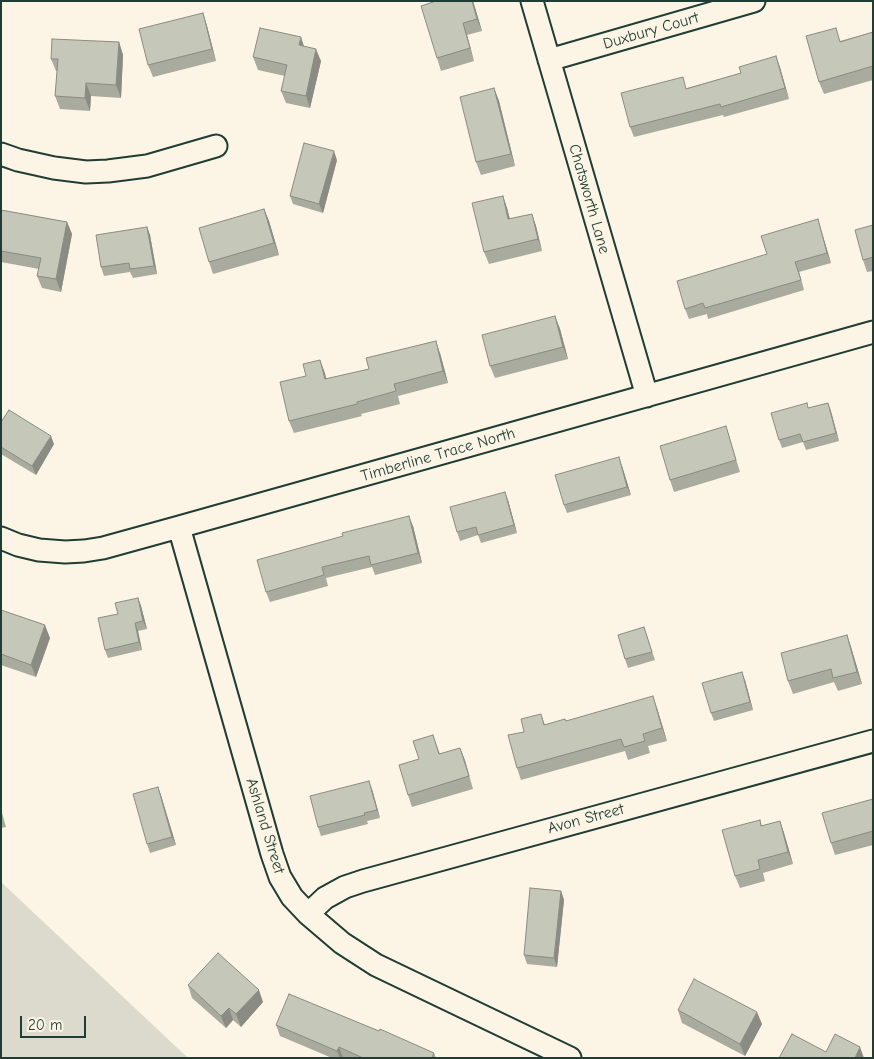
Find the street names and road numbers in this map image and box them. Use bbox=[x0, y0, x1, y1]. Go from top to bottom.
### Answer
street label: Duxbury Court bbox=[601, 8, 701, 54]
street label: Chatsworth Lane bbox=[564, 142, 614, 256]
street label: Timberline Trace North bbox=[359, 424, 517, 486]
street label: Ashland Street bbox=[241, 776, 289, 876]
street label: Avon Street bbox=[546, 800, 626, 838]

